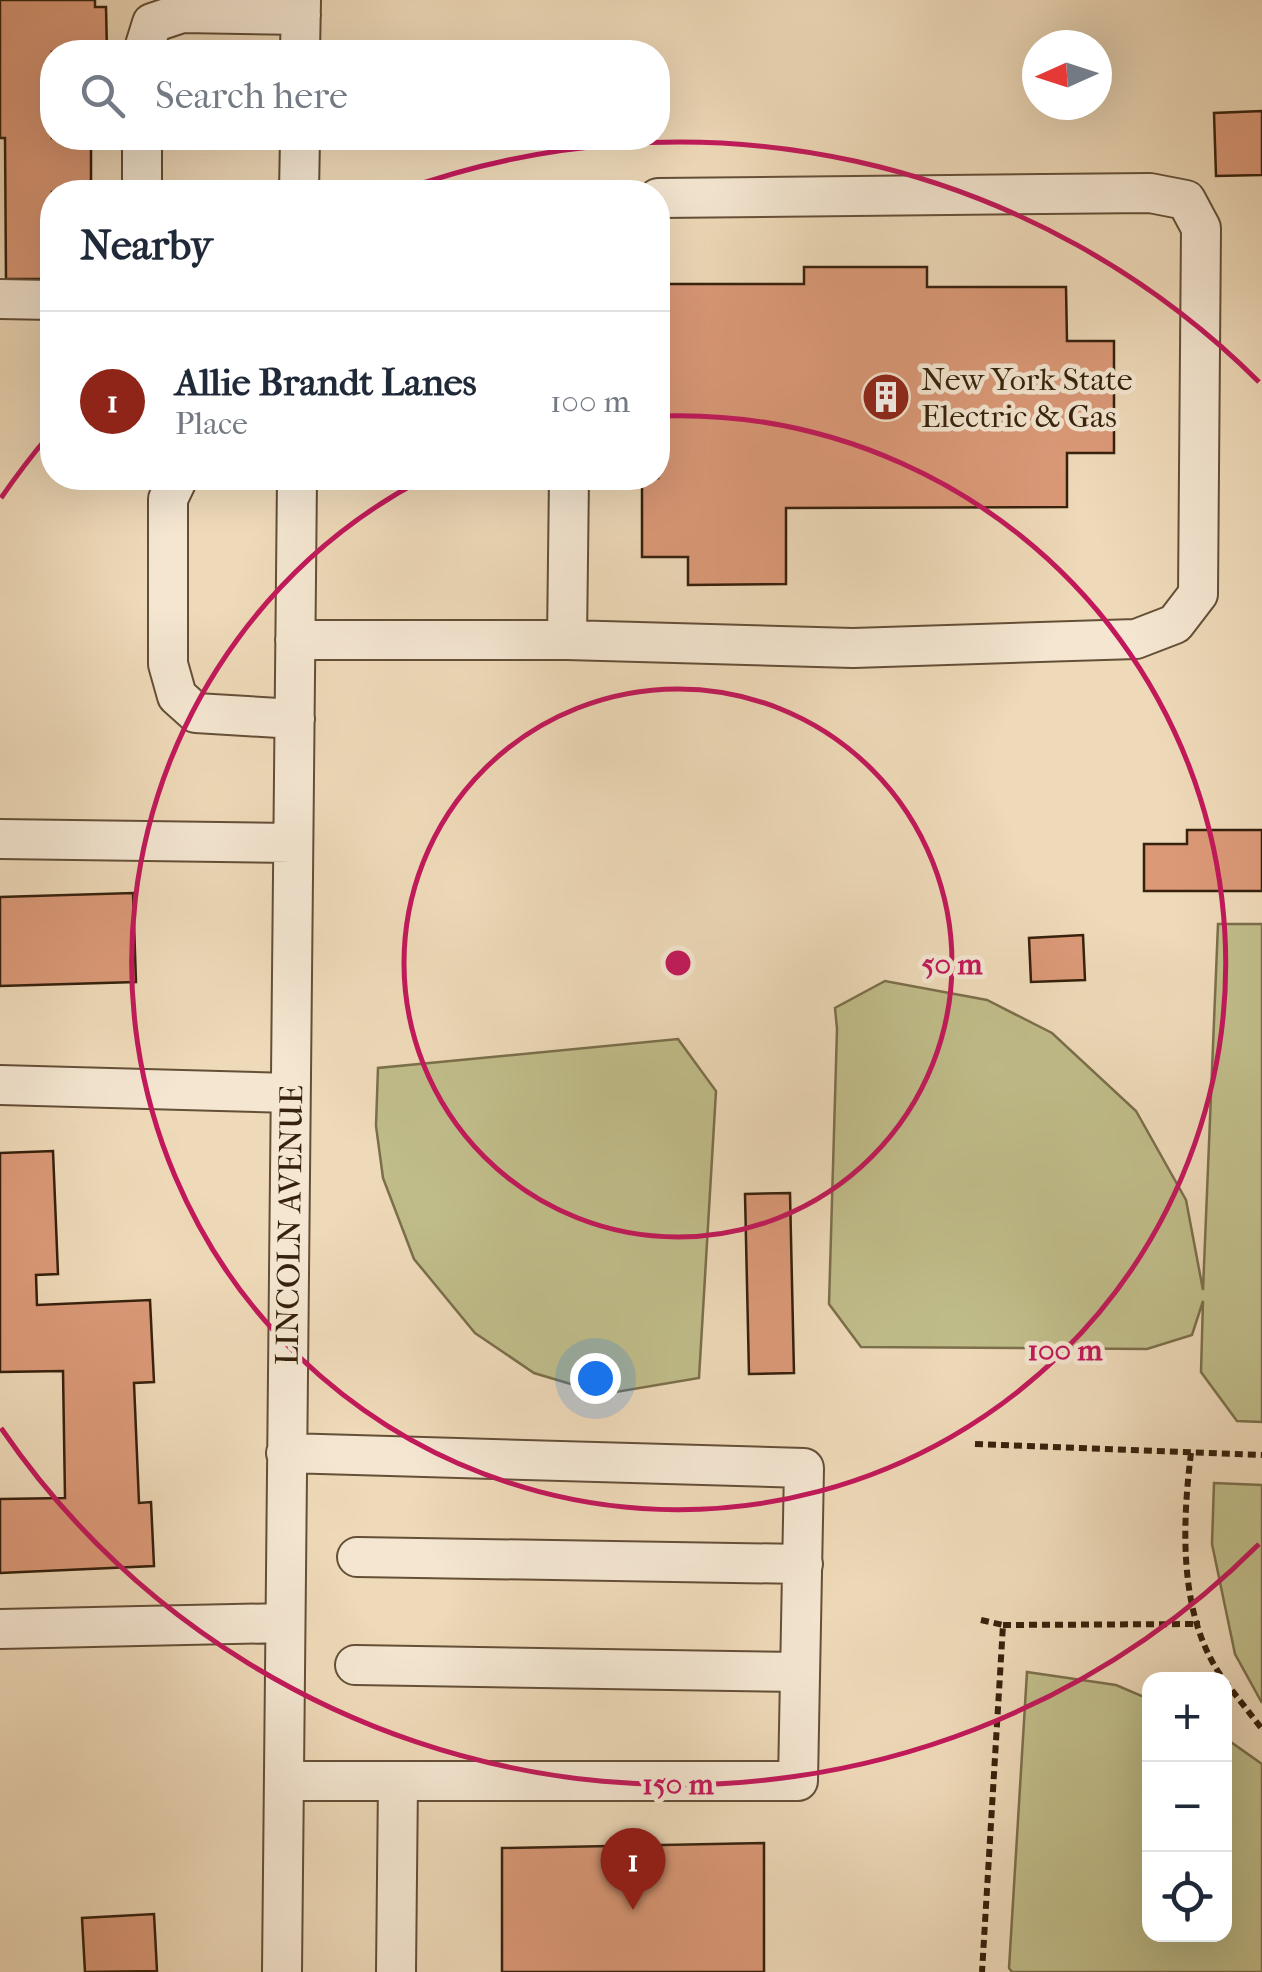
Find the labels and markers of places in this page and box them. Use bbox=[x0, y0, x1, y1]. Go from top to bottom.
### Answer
place label: New York State Electric & Gas bbox=[921, 361, 1133, 435]
building icon: New York State Electric & Gas bbox=[860, 371, 912, 423]
centre of rings bbox=[660, 945, 696, 981]
pin: 1 bbox=[600, 1828, 666, 1910]

